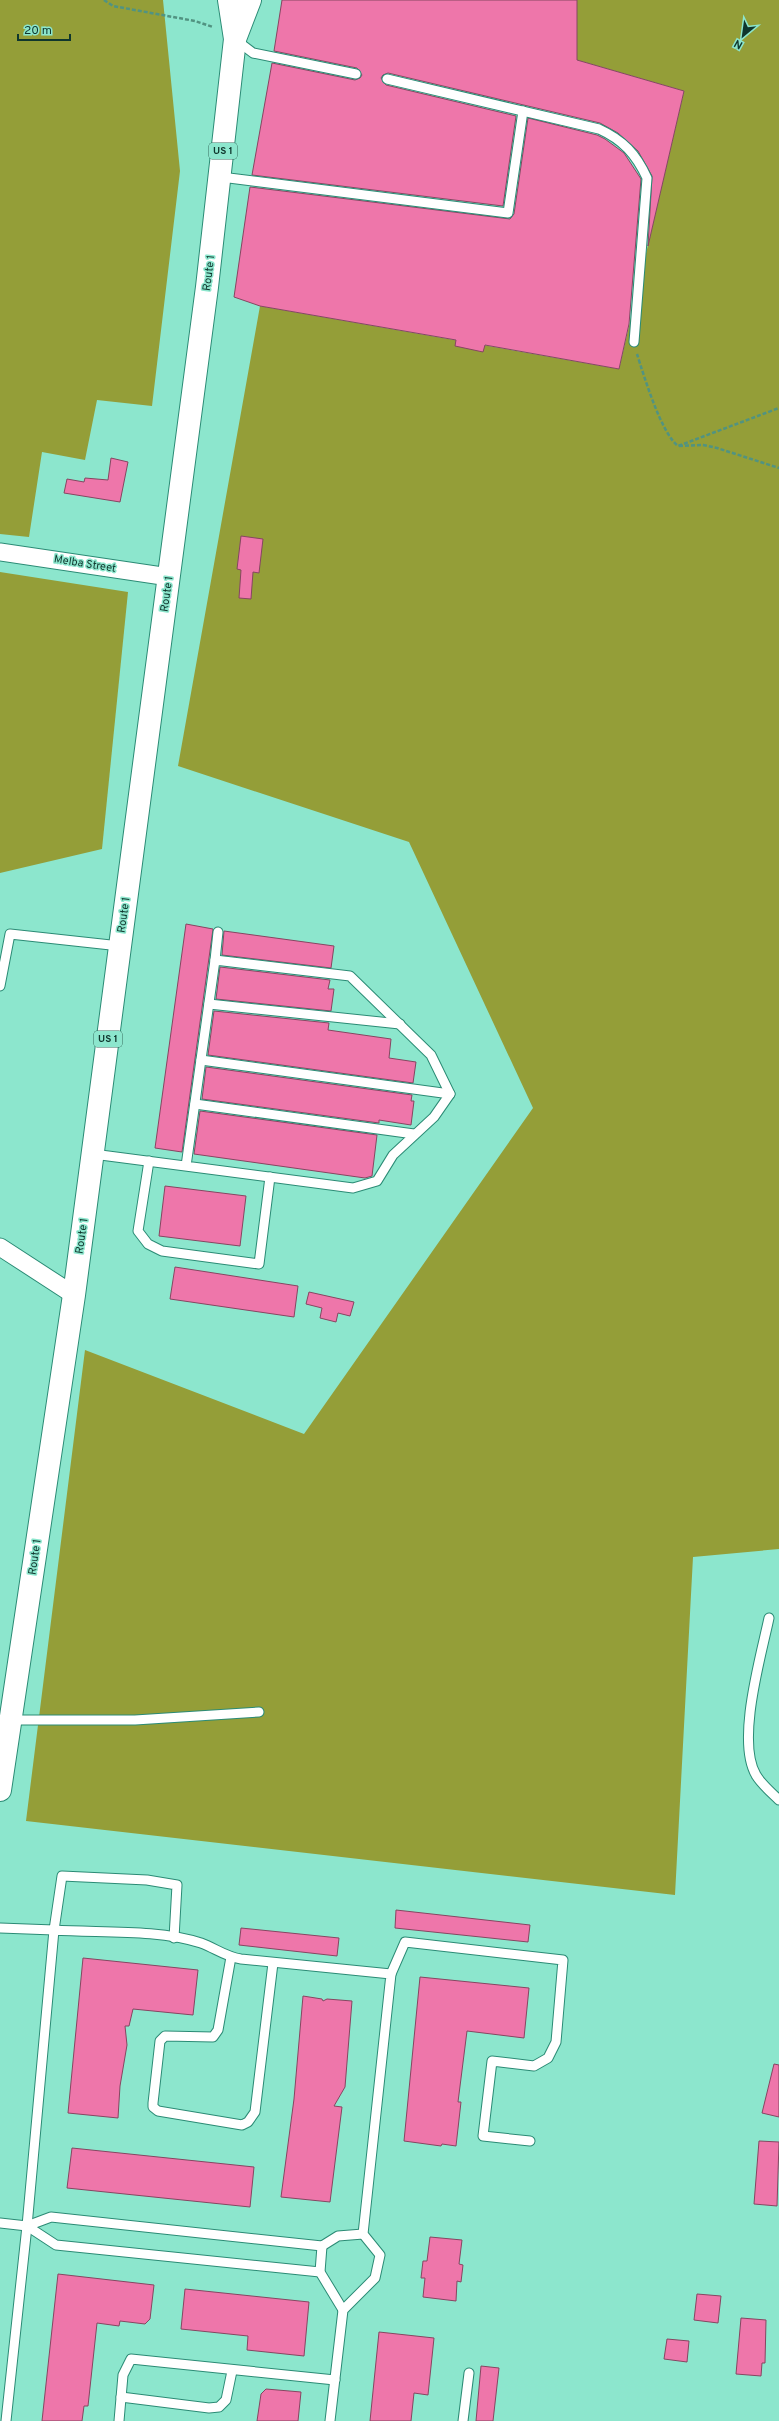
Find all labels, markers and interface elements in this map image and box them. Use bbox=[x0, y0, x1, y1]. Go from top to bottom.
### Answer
scale bar bbox=[18, 16, 70, 42]
north arrow bbox=[723, 16, 763, 56]
text: 20 m bbox=[24, 23, 52, 39]
text: N bbox=[732, 36, 745, 52]
road number: US 1 bbox=[209, 143, 237, 159]
street label: Route 1 bbox=[200, 254, 218, 292]
street label: Melba Street bbox=[53, 552, 117, 576]
street label: Route 1 bbox=[158, 575, 176, 613]
street label: Route 1 bbox=[115, 896, 133, 934]
road number: US 1 bbox=[94, 1031, 122, 1047]
street label: Route 1 bbox=[73, 1217, 91, 1255]
street label: Route 1 bbox=[26, 1538, 44, 1576]

